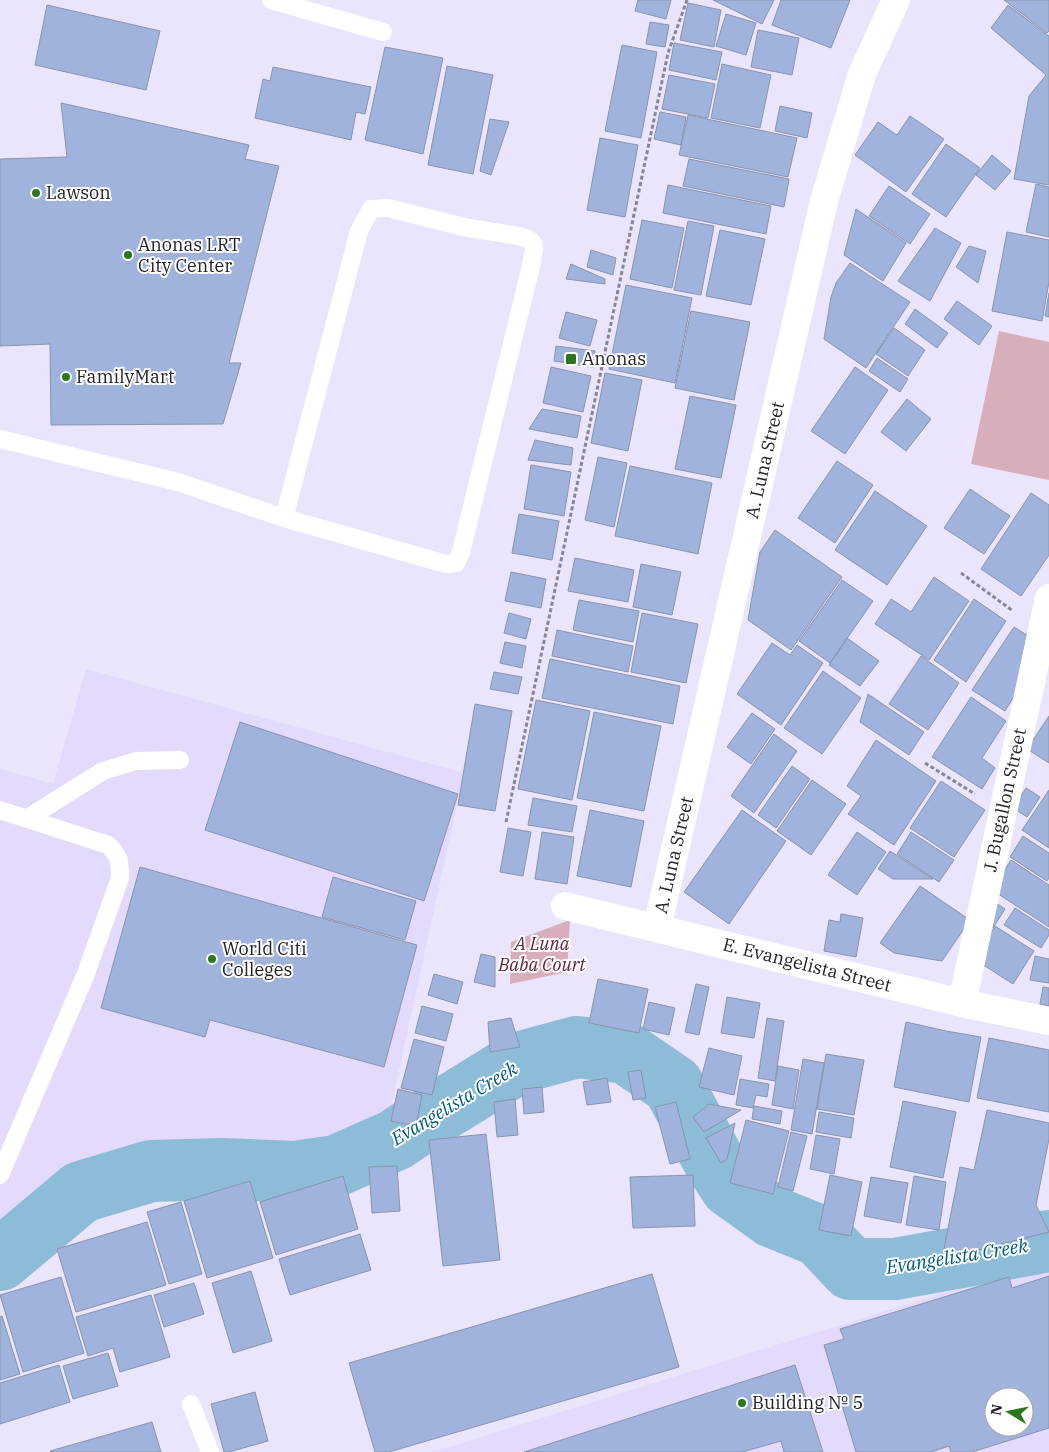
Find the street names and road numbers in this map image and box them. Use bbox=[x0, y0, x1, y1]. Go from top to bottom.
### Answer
street label: A. Luna Street bbox=[740, 399, 789, 521]
street label: J. Bugallon Street bbox=[978, 726, 1031, 874]
street label: A. Luna Street bbox=[649, 794, 698, 916]
street label: E. Evangelista Street bbox=[721, 932, 894, 997]

